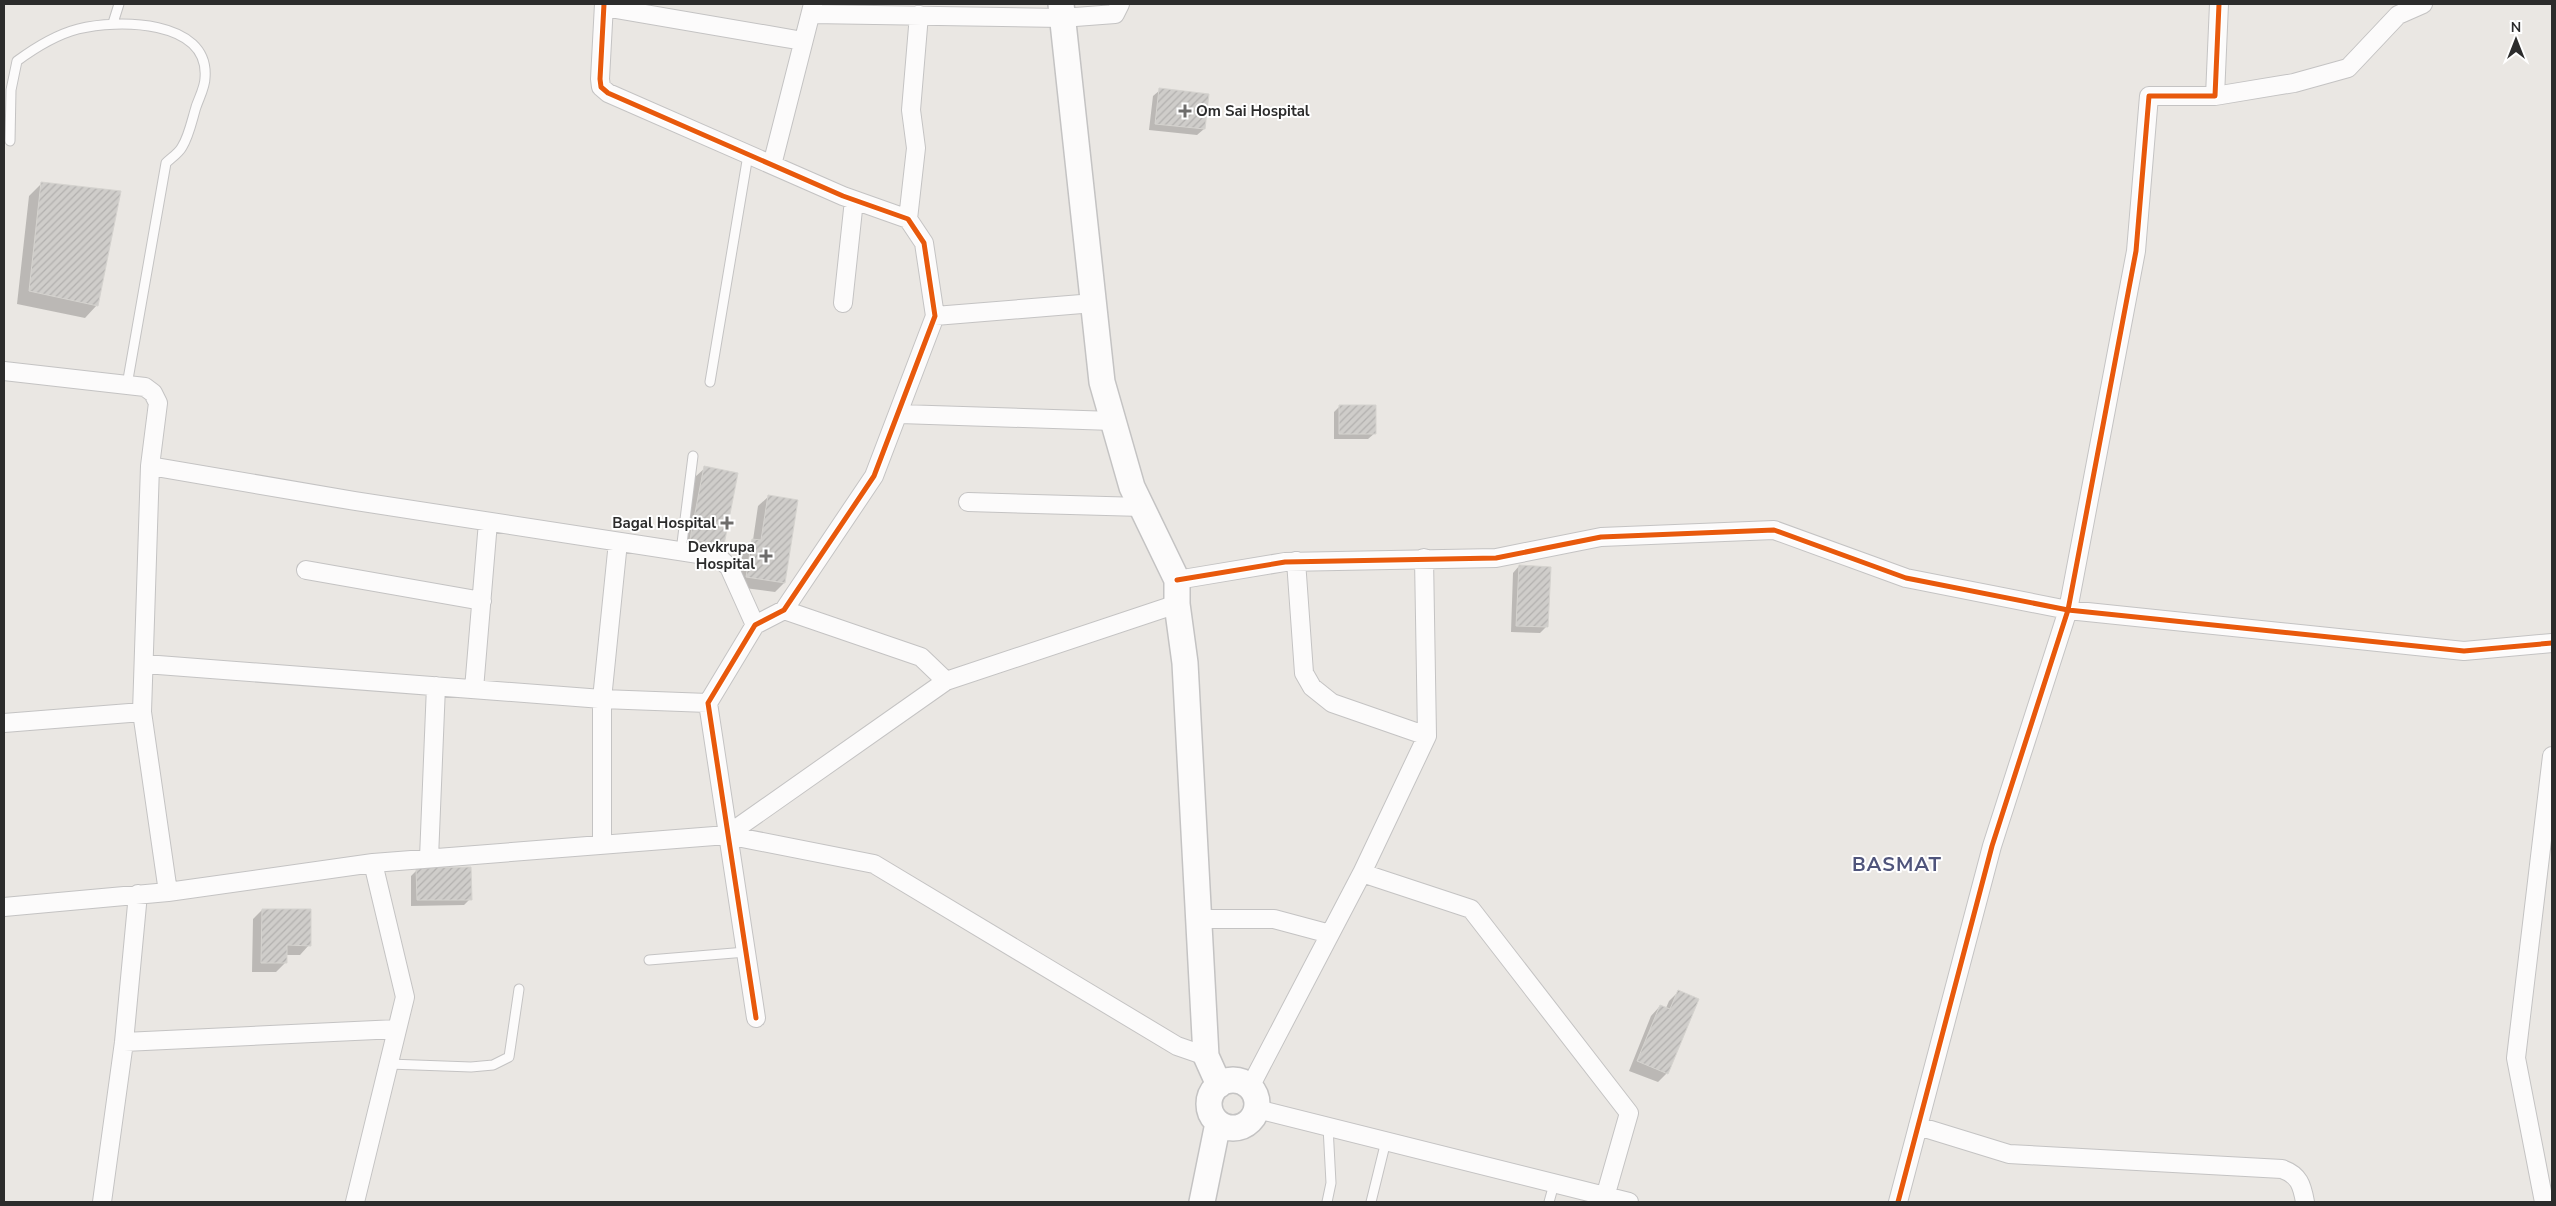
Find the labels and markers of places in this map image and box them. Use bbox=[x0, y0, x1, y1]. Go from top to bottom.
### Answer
place label: Om Sai Hospital bbox=[1196, 101, 1310, 121]
marker: Om Sai Hospital bbox=[1178, 104, 1192, 118]
place label: Bagal Hospital bbox=[612, 513, 716, 533]
marker: Bagal Hospital bbox=[720, 516, 734, 530]
place label: Devkrupa Hospital bbox=[688, 537, 755, 574]
marker: Devkrupa Hospital bbox=[759, 549, 773, 563]

